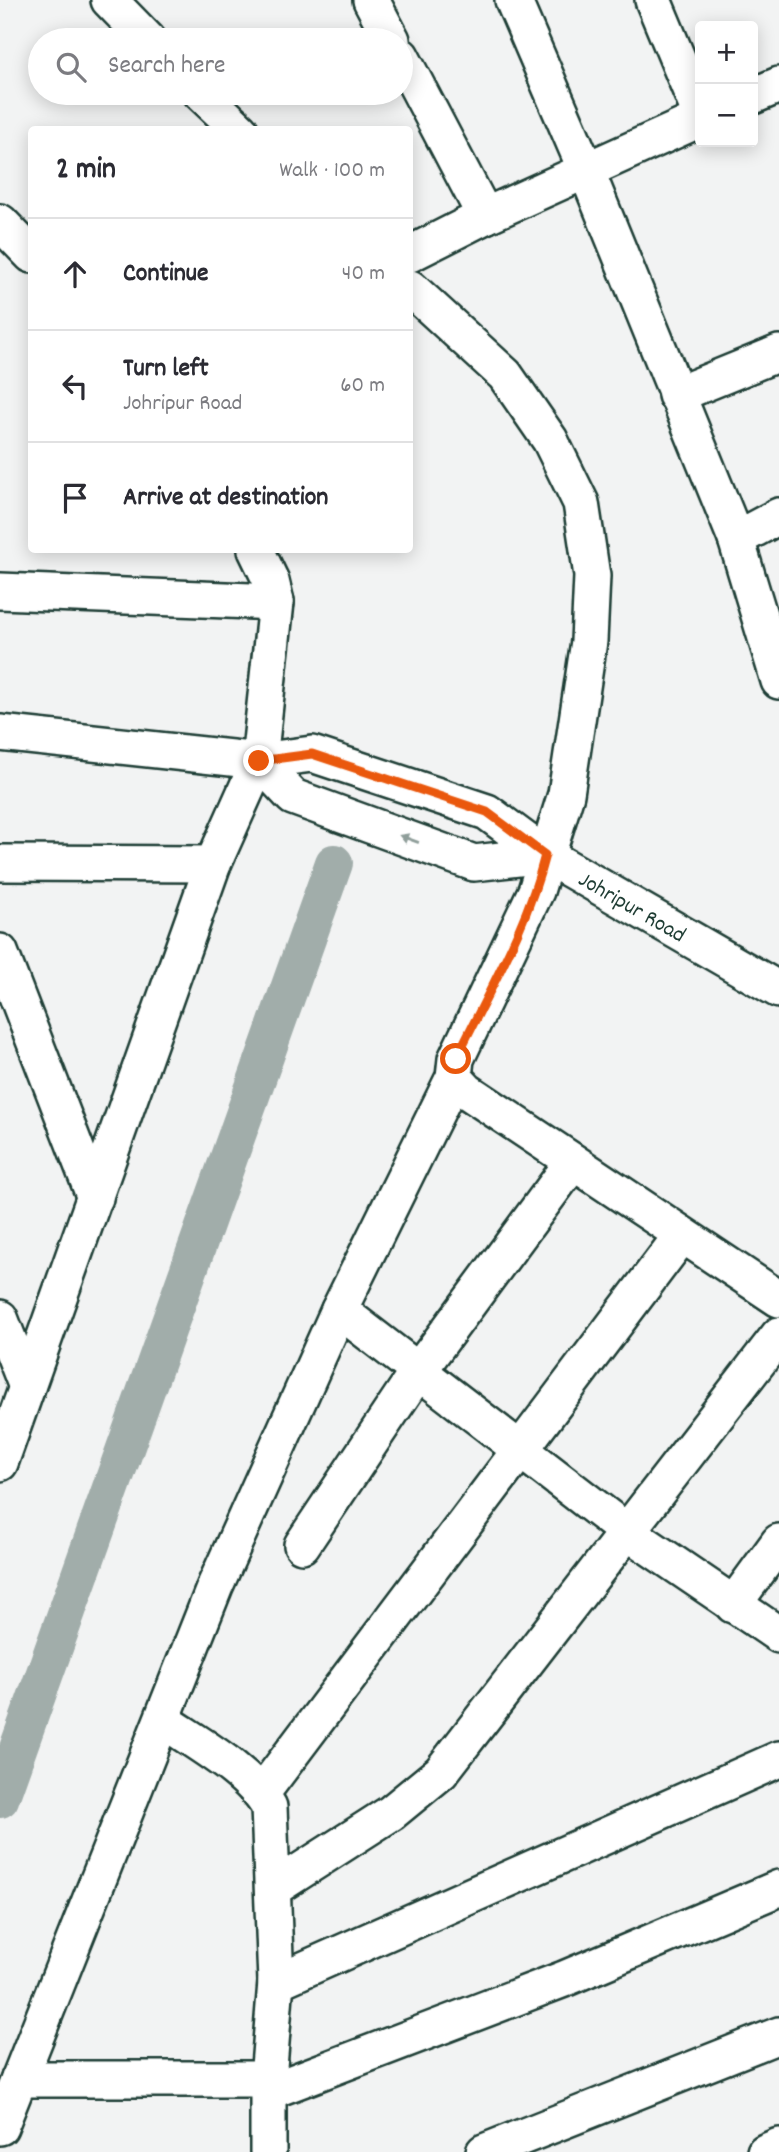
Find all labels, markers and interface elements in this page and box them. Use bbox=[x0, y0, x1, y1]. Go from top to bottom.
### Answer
map controls bbox=[695, 21, 758, 147]
button: + bbox=[695, 21, 758, 84]
search box bbox=[28, 28, 413, 105]
icon: search bbox=[52, 48, 90, 86]
text: Search here bbox=[108, 48, 226, 85]
button: − bbox=[695, 84, 758, 147]
text: 2 min bbox=[56, 150, 116, 193]
text: Walk · 100 m bbox=[279, 155, 385, 188]
icon: ahead bbox=[56, 255, 94, 293]
text: Continue bbox=[123, 256, 208, 293]
text: 40 m bbox=[342, 258, 385, 291]
text: Turn left bbox=[123, 351, 209, 388]
icon: left bbox=[56, 367, 94, 405]
text: 60 m bbox=[340, 370, 385, 403]
text: Johripur Road bbox=[123, 388, 242, 421]
icon: arrive bbox=[56, 479, 94, 517]
text: Arrive at destination bbox=[123, 480, 328, 517]
route end bbox=[243, 745, 274, 776]
one-way arrow bbox=[399, 833, 420, 844]
street label: Johripur Road bbox=[571, 865, 691, 953]
route start bbox=[440, 1043, 471, 1074]

